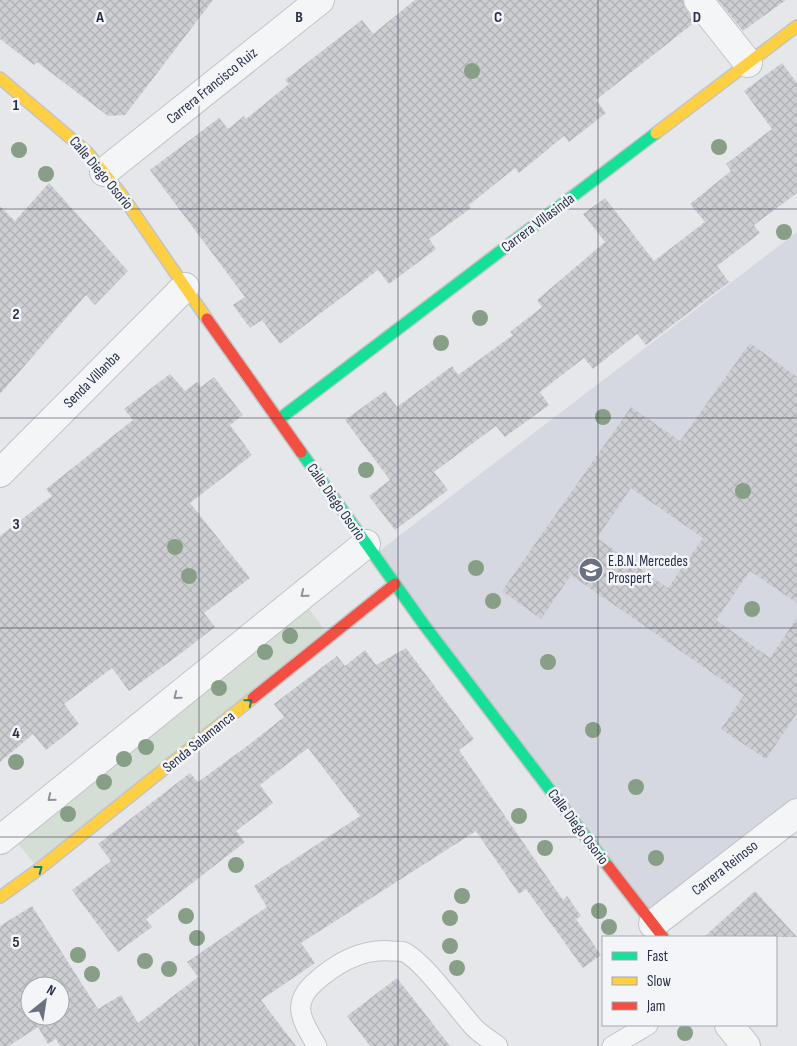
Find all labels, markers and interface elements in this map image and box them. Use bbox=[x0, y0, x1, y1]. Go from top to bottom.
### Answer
text: A bbox=[95, 8, 104, 27]
text: B bbox=[295, 8, 303, 27]
text: C bbox=[494, 8, 502, 27]
text: D bbox=[693, 8, 701, 27]
street label: Carrera Francisco Ruiz bbox=[163, 43, 262, 128]
text: 1 bbox=[13, 96, 20, 115]
street label: Calle Diego Osorio bbox=[65, 132, 137, 214]
street label: Carrera Villasinda bbox=[498, 189, 579, 257]
text: 2 bbox=[12, 305, 20, 324]
street label: Senda Villanba bbox=[60, 347, 125, 412]
street label: Calle Diego Osorio bbox=[302, 460, 370, 544]
text: 3 bbox=[12, 515, 20, 534]
place label: E.B.N. Mercedes Prospert bbox=[608, 552, 688, 588]
school or university icon: E.B.N. Mercedes Prospert bbox=[578, 557, 604, 583]
one-way arrow bbox=[301, 588, 310, 596]
one-way arrow bbox=[174, 690, 183, 698]
one-way arrow bbox=[243, 698, 252, 707]
street label: Senda Salamanca bbox=[159, 707, 239, 777]
text: 4 bbox=[12, 724, 20, 743]
street label: Calle Diego Osorio bbox=[543, 785, 613, 869]
one-way arrow bbox=[48, 793, 57, 801]
street label: Carrera Reinoso bbox=[688, 836, 762, 900]
one-way arrow bbox=[34, 865, 43, 874]
text: 5 bbox=[12, 933, 20, 952]
legend bbox=[602, 936, 777, 1026]
text: Fast bbox=[647, 947, 669, 966]
text: Slow bbox=[647, 972, 671, 991]
north arrow bbox=[20, 976, 70, 1026]
text: N bbox=[44, 981, 59, 999]
text: Jam bbox=[646, 997, 665, 1016]

